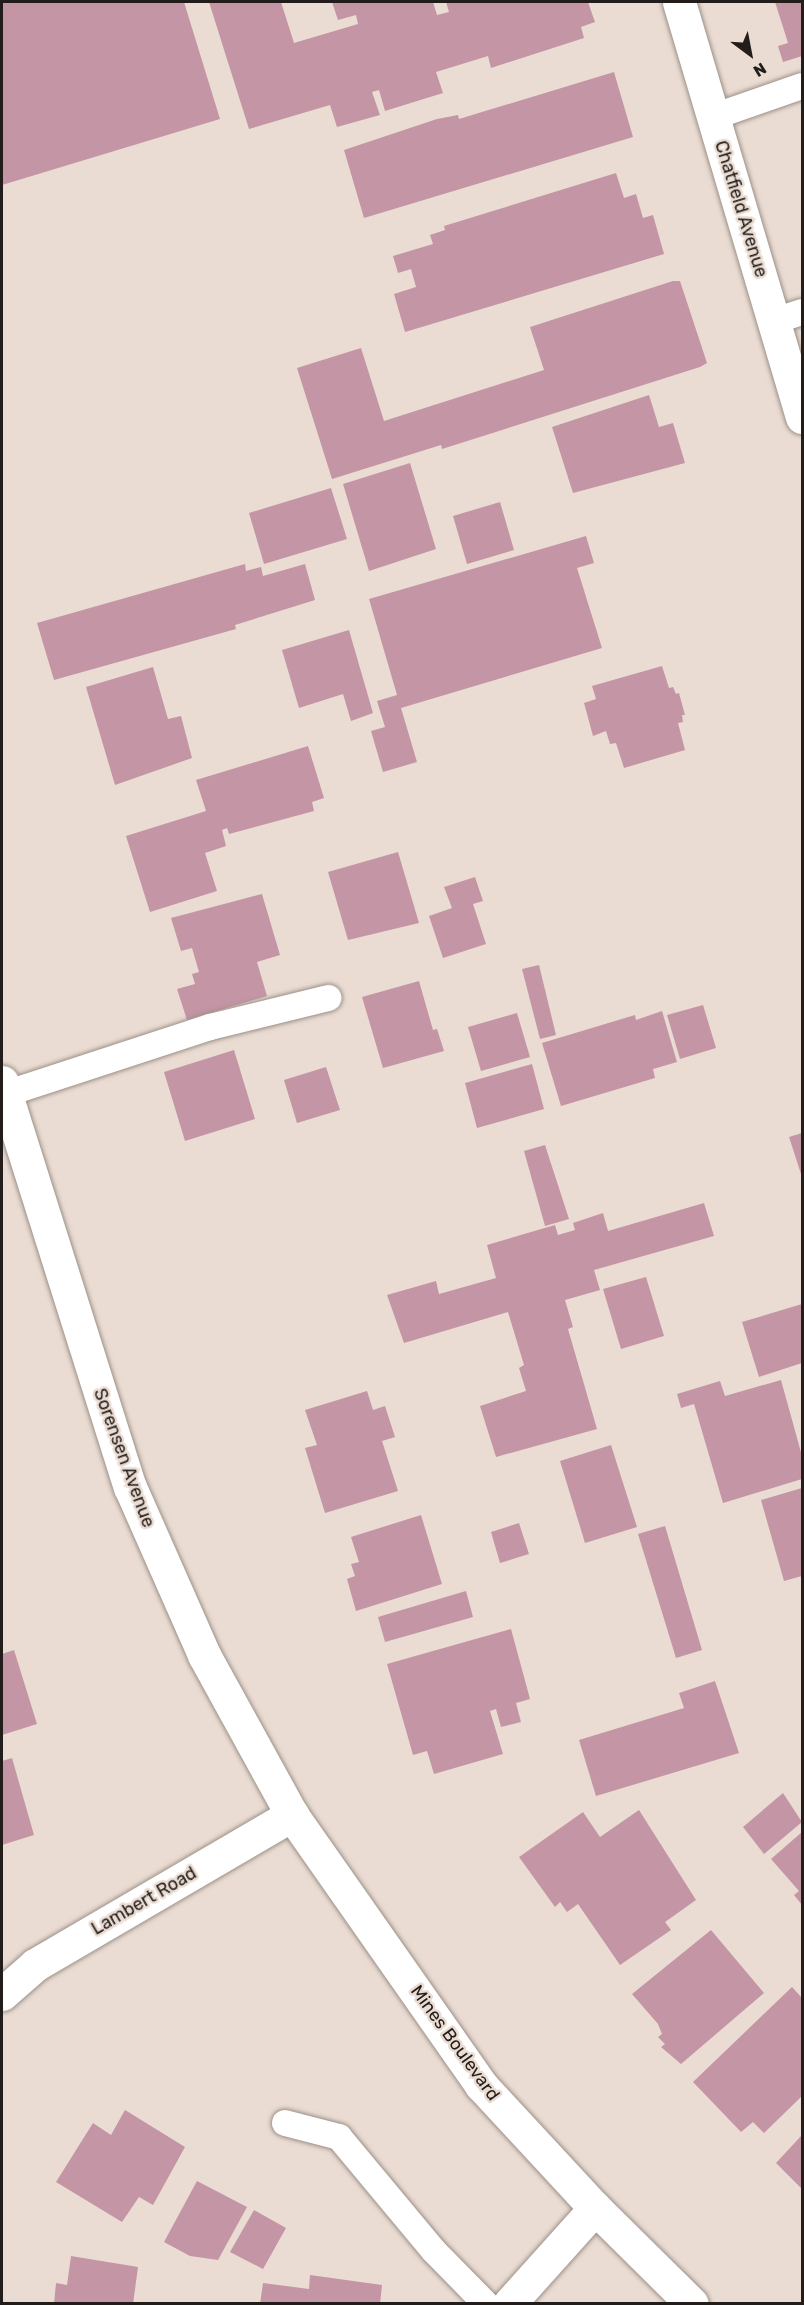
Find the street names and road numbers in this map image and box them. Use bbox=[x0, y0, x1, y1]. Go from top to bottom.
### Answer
street label: Chatfield Avenue bbox=[710, 138, 772, 280]
street label: Sorensen Avenue bbox=[89, 1385, 159, 1531]
street label: Lambert Road bbox=[88, 1862, 200, 1940]
street label: Mines Boulevard bbox=[406, 1981, 504, 2105]

